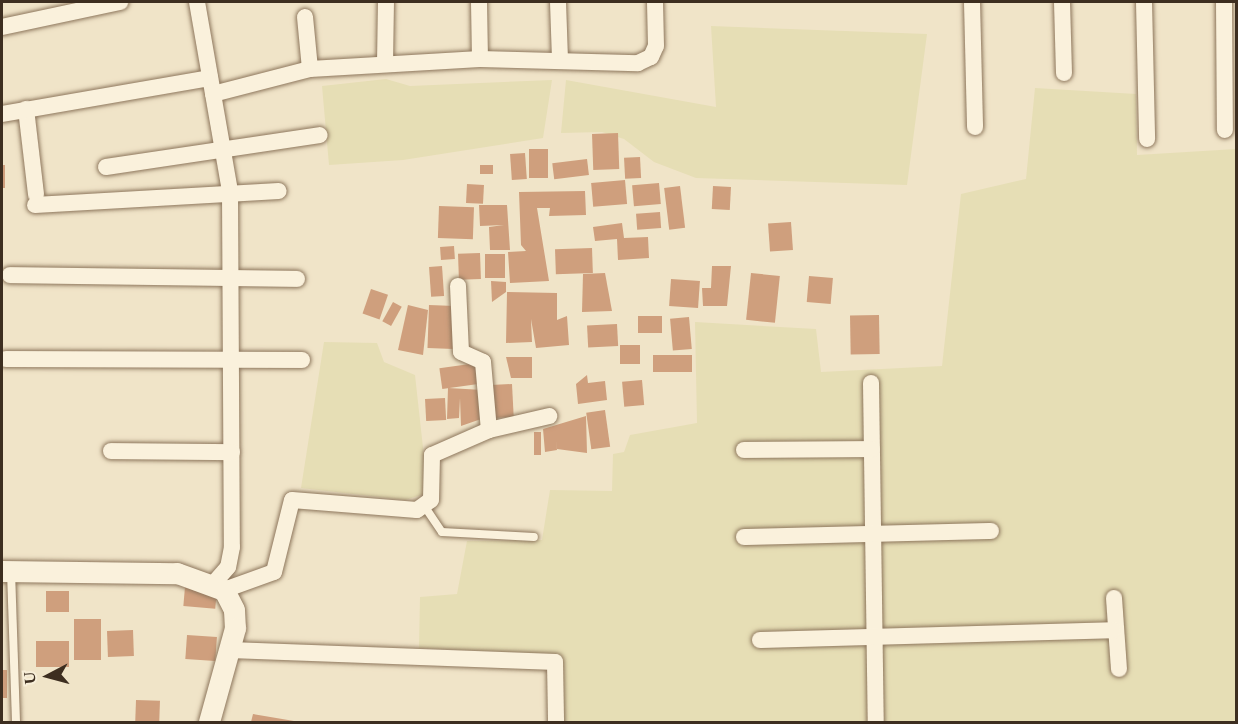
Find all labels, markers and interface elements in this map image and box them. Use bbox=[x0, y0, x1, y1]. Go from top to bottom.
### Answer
north arrow bbox=[18, 646, 78, 706]
text: U bbox=[17, 670, 43, 686]

